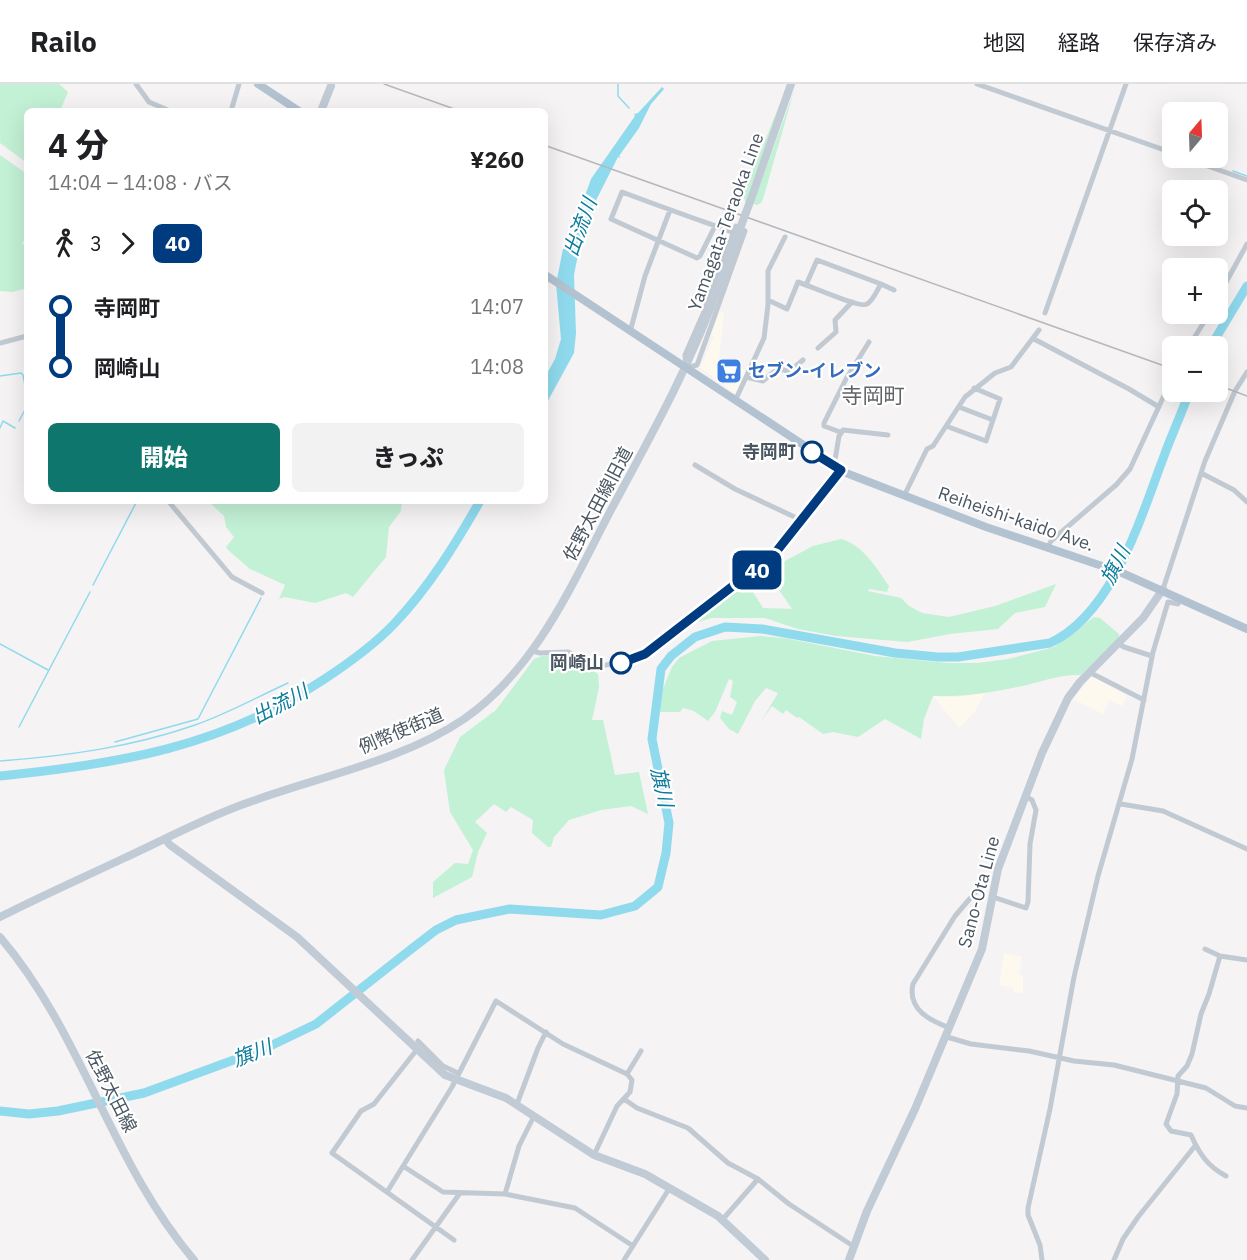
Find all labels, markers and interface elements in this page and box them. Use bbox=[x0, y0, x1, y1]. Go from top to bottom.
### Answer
text: Railo bbox=[30, 23, 97, 60]
text: 地図 bbox=[983, 28, 1025, 56]
text: 経路 bbox=[1058, 28, 1100, 56]
text: 保存済み bbox=[1133, 28, 1217, 56]
north arrow bbox=[1162, 102, 1228, 168]
map controls bbox=[1162, 102, 1228, 402]
text: 4 分 bbox=[48, 123, 109, 166]
street label: Yamagata-Teraoka Line bbox=[683, 129, 769, 314]
text: ¥260 bbox=[470, 145, 524, 174]
text: 14:04 – 14:08 · バス bbox=[48, 169, 233, 196]
button: locate bbox=[1162, 180, 1228, 246]
water label: 出流川 bbox=[557, 192, 603, 260]
icon: walk bbox=[48, 227, 81, 260]
icon: forward bbox=[111, 227, 144, 260]
text: 40 bbox=[165, 229, 190, 257]
text: 3 bbox=[90, 230, 102, 257]
button: + bbox=[1162, 258, 1228, 324]
text: 寺岡町 bbox=[94, 293, 160, 322]
text: 14:07 bbox=[470, 293, 524, 320]
button: − bbox=[1162, 336, 1228, 402]
text: 岡崎山 bbox=[94, 353, 160, 382]
text: 14:08 bbox=[470, 353, 524, 380]
supermarket icon: セブン-イレブン bbox=[714, 356, 744, 386]
place label: セブン-イレブン bbox=[748, 359, 881, 382]
district label: 寺岡町 bbox=[842, 381, 905, 409]
button: 開始 bbox=[48, 423, 280, 492]
button: きっぷ bbox=[292, 423, 524, 492]
place label: 寺岡町 bbox=[742, 440, 796, 463]
marker: 寺岡町 bbox=[801, 441, 823, 463]
street label: 佐野太田線旧道 bbox=[558, 443, 637, 565]
street label: Reiheishi-kaido Ave. bbox=[935, 481, 1097, 556]
water label: 旗川 bbox=[1093, 539, 1137, 589]
line badge: 40 bbox=[730, 550, 784, 590]
text: 40 bbox=[744, 556, 770, 584]
place label: 岡崎山 bbox=[550, 651, 604, 674]
marker: 岡崎山 bbox=[610, 652, 632, 674]
water label: 出流川 bbox=[247, 677, 314, 730]
street label: 例幣使街道 bbox=[355, 702, 447, 759]
water label: 旗川 bbox=[645, 765, 680, 811]
street label: Sano-Ota Line bbox=[953, 833, 1004, 950]
water label: 旗川 bbox=[228, 1032, 277, 1072]
street label: 佐野太田線 bbox=[81, 1045, 142, 1136]

